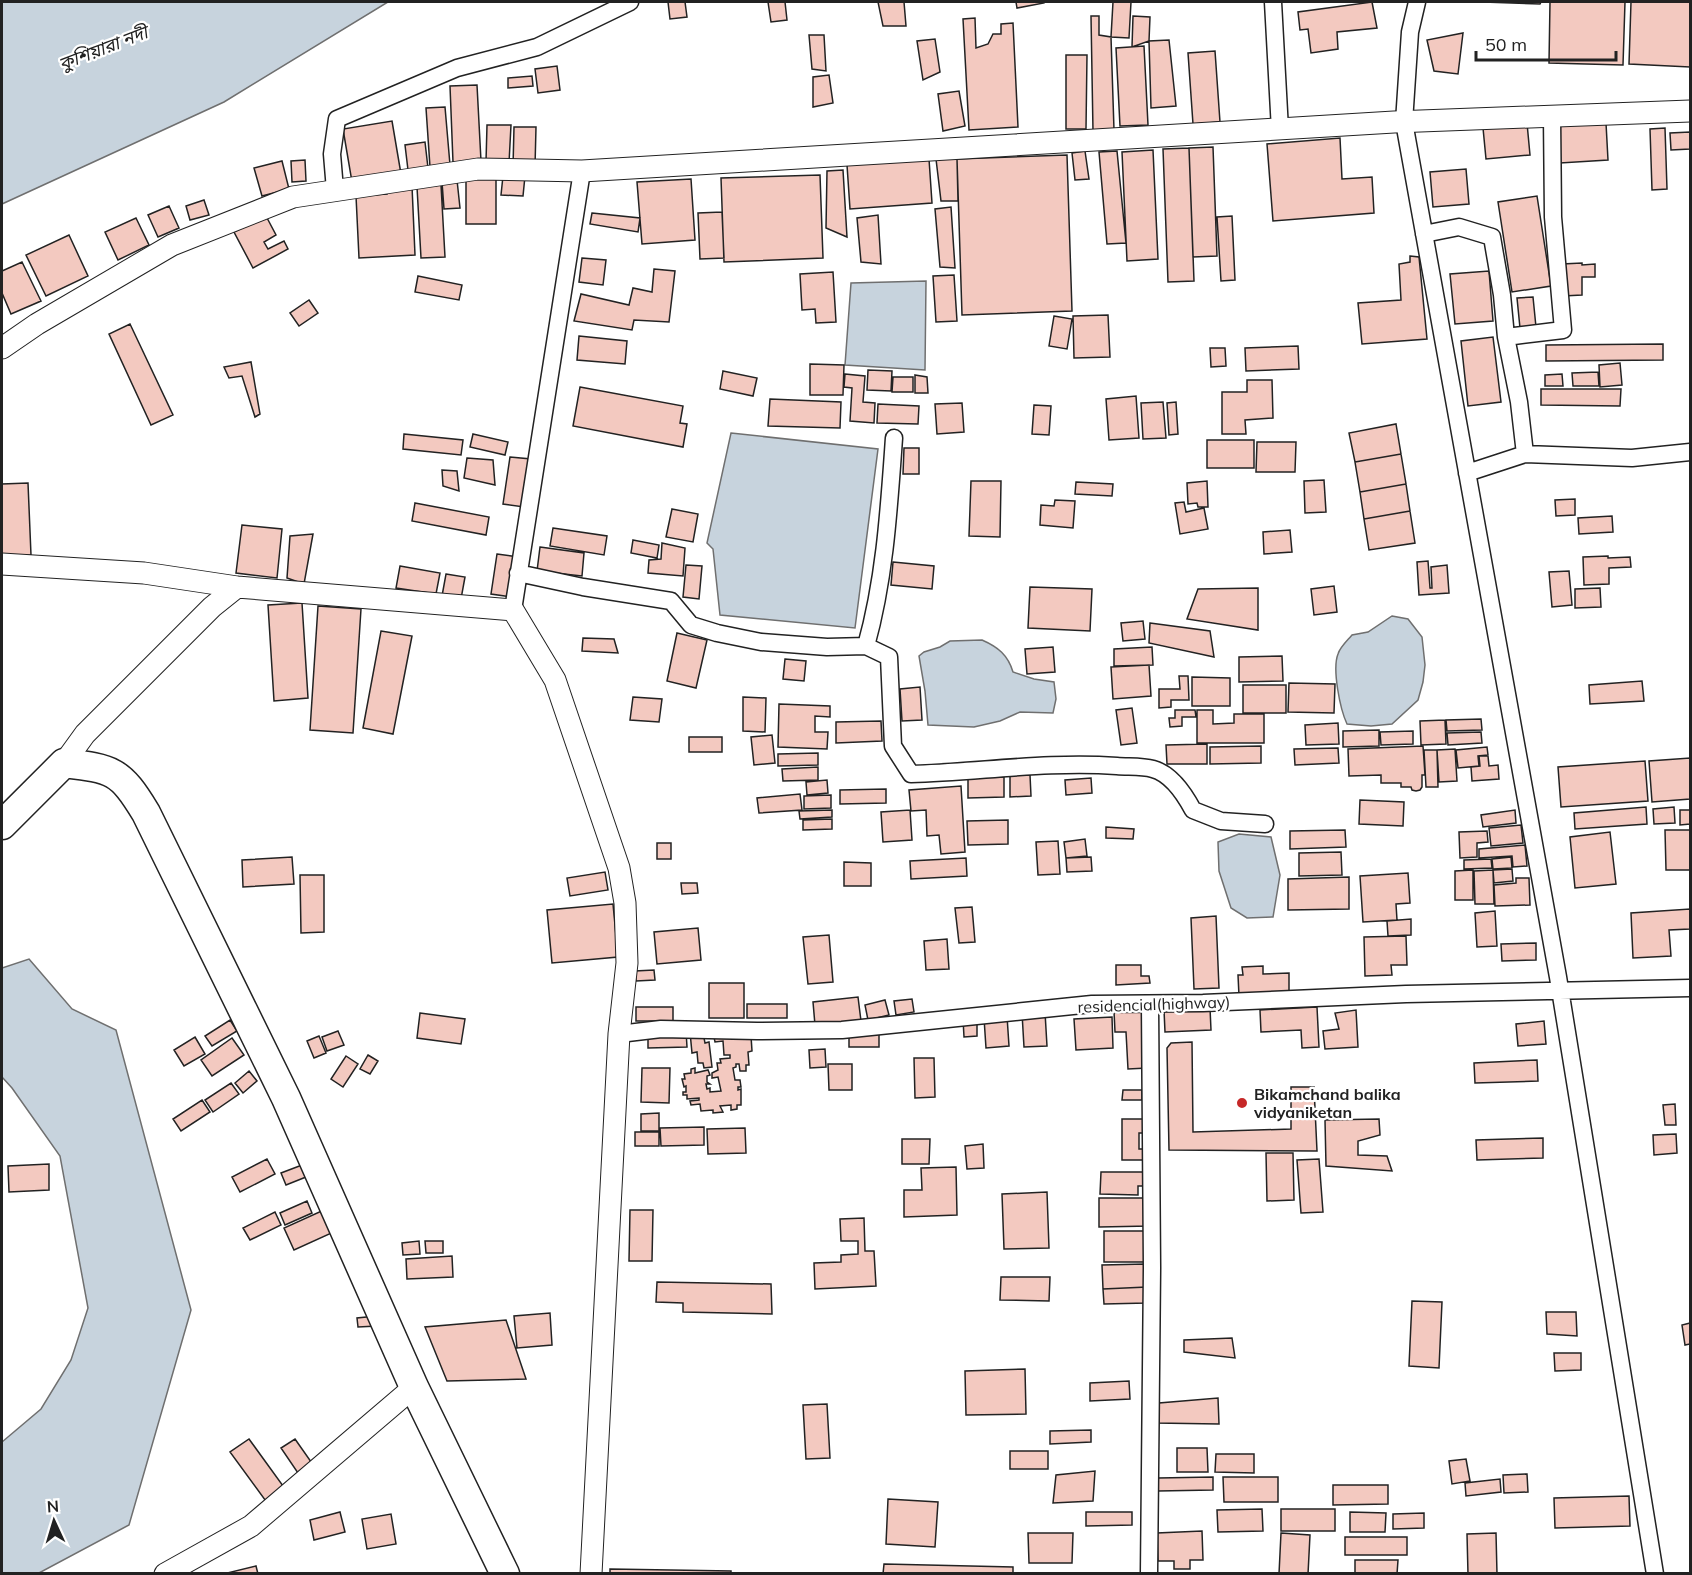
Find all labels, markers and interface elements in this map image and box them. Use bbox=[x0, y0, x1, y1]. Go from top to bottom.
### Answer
water label: কুশিয়ারা নদী bbox=[55, 19, 154, 75]
scale bar bbox=[1476, 24, 1616, 62]
text: 50 m bbox=[1485, 33, 1527, 56]
street label: residencial(highway) bbox=[1077, 991, 1231, 1017]
place label: Bikamchand balika vidyaniketan bbox=[1253, 1084, 1401, 1122]
marker: Bikamchand balika vidyaniketan bbox=[1235, 1096, 1249, 1110]
north arrow bbox=[24, 1491, 84, 1551]
text: N bbox=[46, 1496, 60, 1516]

